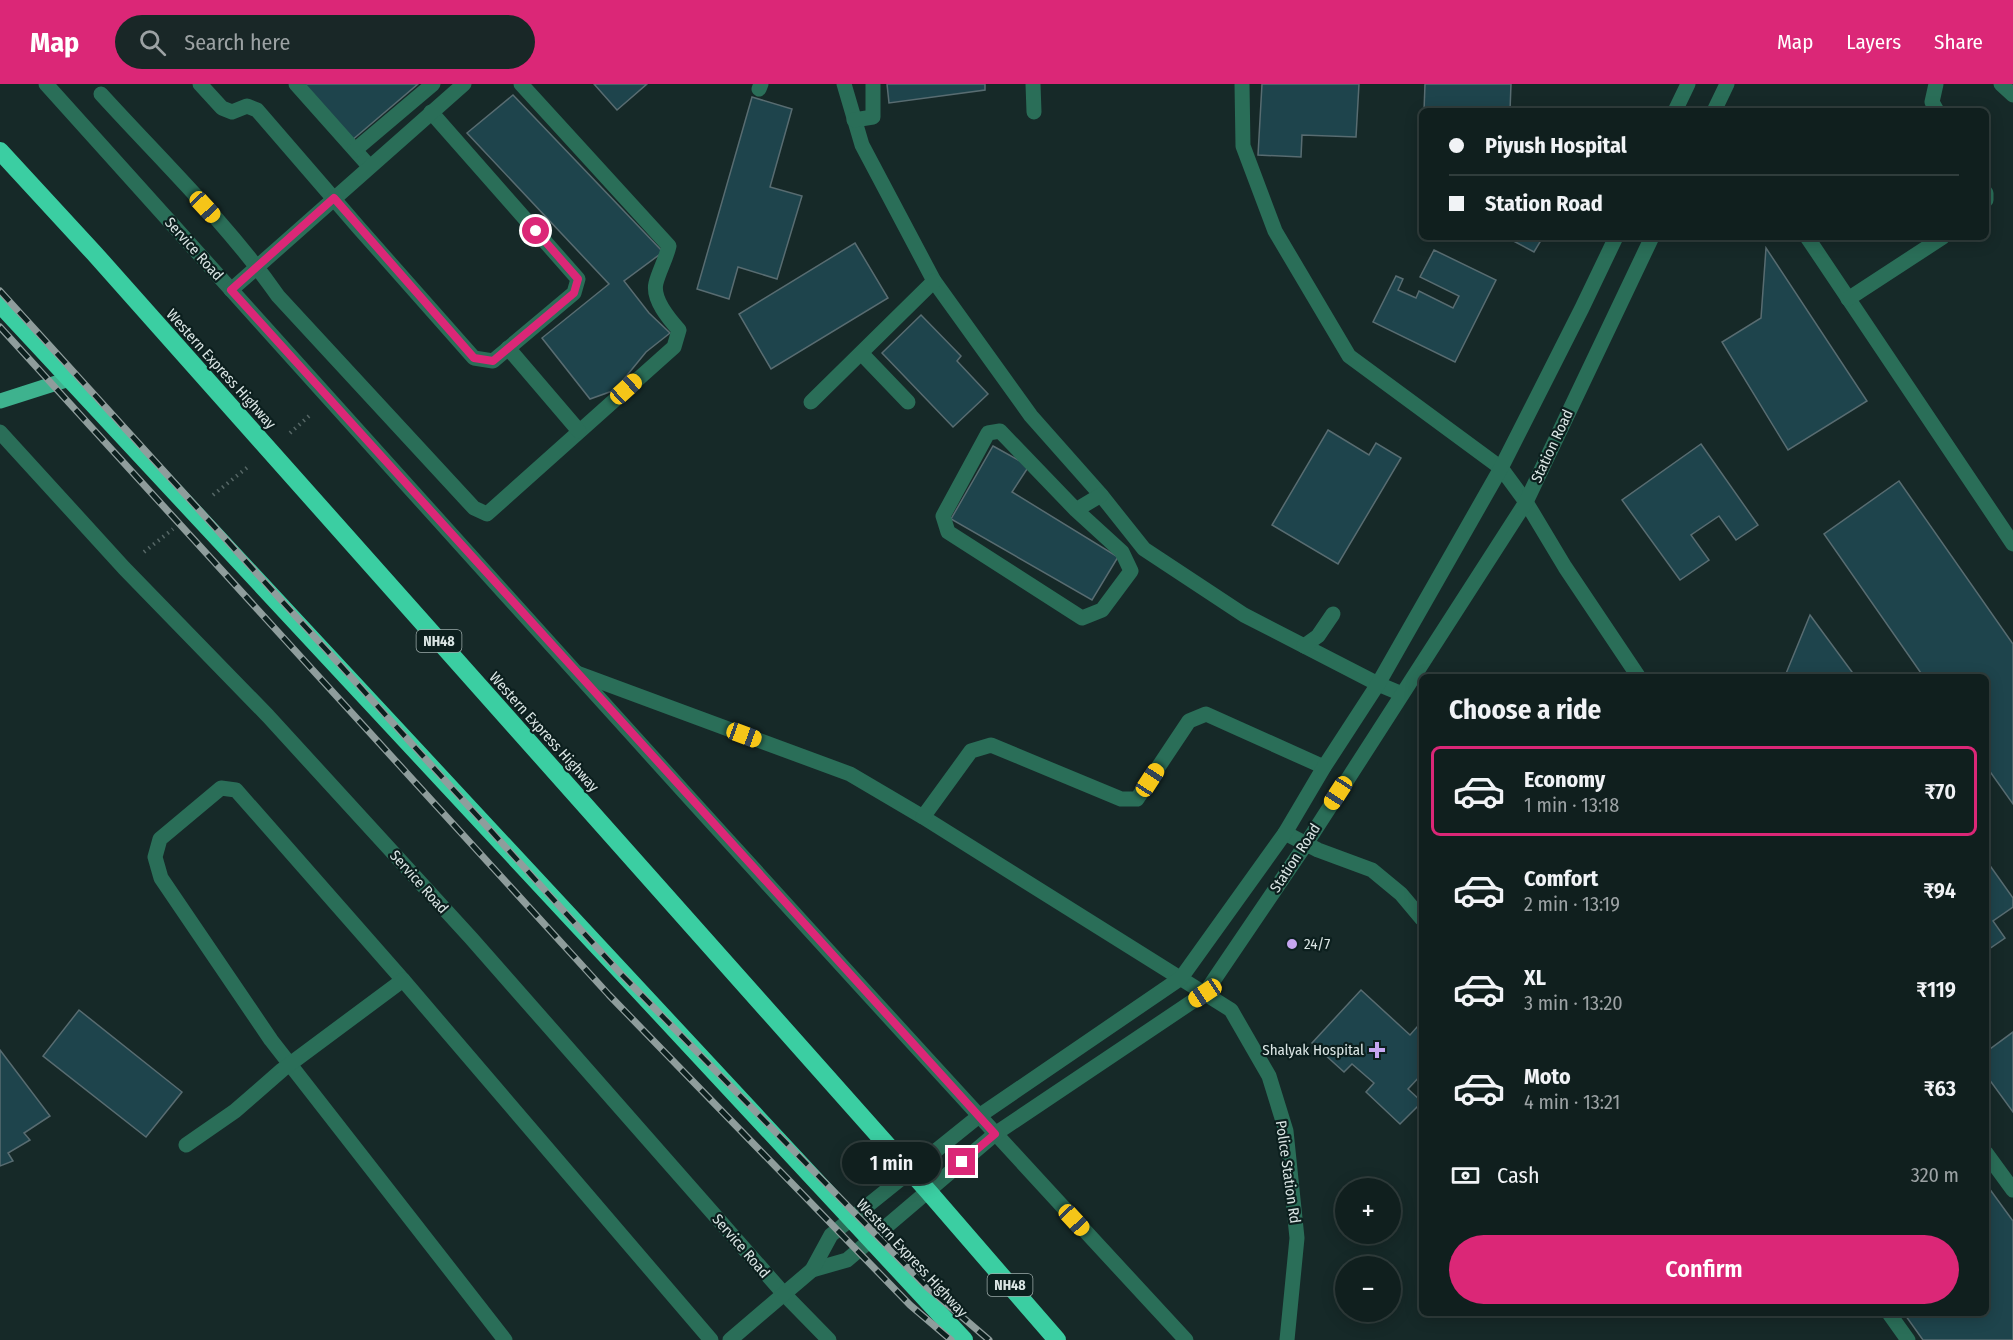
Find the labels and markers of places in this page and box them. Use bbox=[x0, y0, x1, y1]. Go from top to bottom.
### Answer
place label: 24/7 bbox=[1304, 935, 1330, 953]
marker: 24/7 bbox=[1285, 937, 1299, 951]
place label: Shalyak Hospital bbox=[1262, 1041, 1364, 1059]
marker: Shalyak Hospital bbox=[1368, 1041, 1386, 1059]

